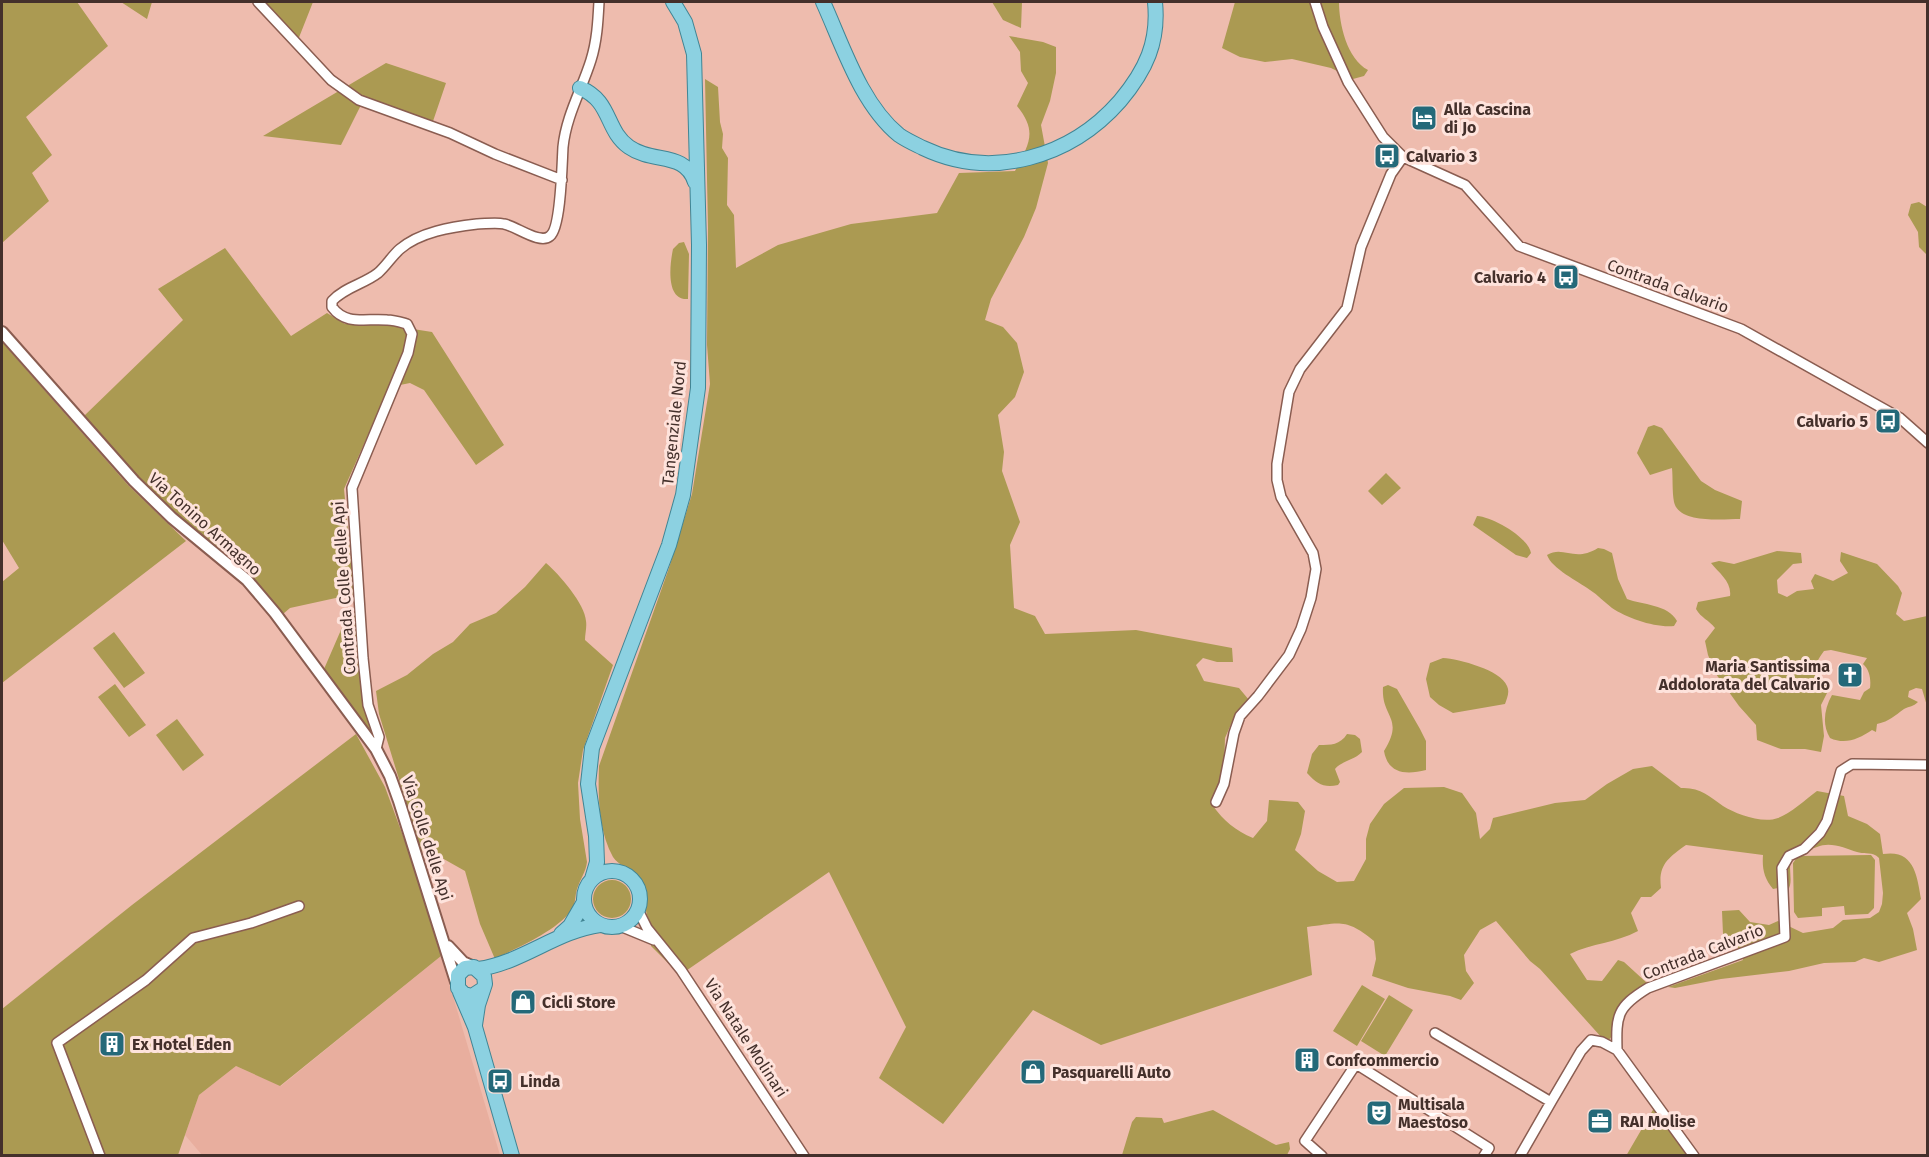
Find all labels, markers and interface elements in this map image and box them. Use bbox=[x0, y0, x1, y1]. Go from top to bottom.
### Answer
place label: Alla Cascina di Jo bbox=[1443, 100, 1531, 137]
hotel icon: Alla Cascina di Jo bbox=[1409, 103, 1439, 133]
bus stop icon: Calvario 3 bbox=[1372, 141, 1402, 171]
place label: Calvario 3 bbox=[1406, 147, 1477, 166]
street label: Contrada Calvario bbox=[1605, 255, 1731, 317]
bus stop icon: Calvario 4 bbox=[1551, 262, 1581, 292]
place label: Calvario 4 bbox=[1474, 268, 1546, 287]
street label: Tangenziale Nord bbox=[658, 360, 690, 486]
bus stop icon: Calvario 5 bbox=[1873, 406, 1903, 436]
place label: Calvario 5 bbox=[1796, 412, 1868, 431]
street label: Via Tonino Armagno bbox=[145, 469, 265, 579]
street label: Contrada Colle delle Api bbox=[328, 501, 360, 675]
place label: Maria Santissima Addolorata del Calvario bbox=[1658, 657, 1830, 694]
church icon: Maria Santissima Addolorata del Calvario bbox=[1835, 660, 1865, 690]
street label: Via Colle delle Api bbox=[398, 773, 456, 903]
street label: Contrada Calvario bbox=[1640, 920, 1766, 984]
street label: Via Natale Molinari bbox=[701, 975, 791, 1101]
shop icon: Cicli Store bbox=[508, 987, 538, 1017]
place label: Cicli Store bbox=[542, 993, 616, 1012]
building icon: Ex Hotel Eden bbox=[97, 1029, 127, 1059]
place label: Ex Hotel Eden bbox=[132, 1035, 231, 1054]
building icon: Confcommercio bbox=[1292, 1045, 1322, 1075]
place label: Confcommercio bbox=[1326, 1051, 1439, 1070]
shop icon: Pasquarelli Auto bbox=[1018, 1057, 1048, 1087]
place label: Pasquarelli Auto bbox=[1052, 1063, 1171, 1082]
bus stop icon: Linda bbox=[485, 1066, 515, 1096]
place label: Linda bbox=[520, 1072, 561, 1091]
place label: Multisala Maestoso bbox=[1398, 1095, 1468, 1132]
theatre icon: Multisala Maestoso bbox=[1364, 1098, 1394, 1128]
office icon: RAI Molise bbox=[1585, 1106, 1615, 1136]
place label: RAI Molise bbox=[1620, 1112, 1696, 1131]

